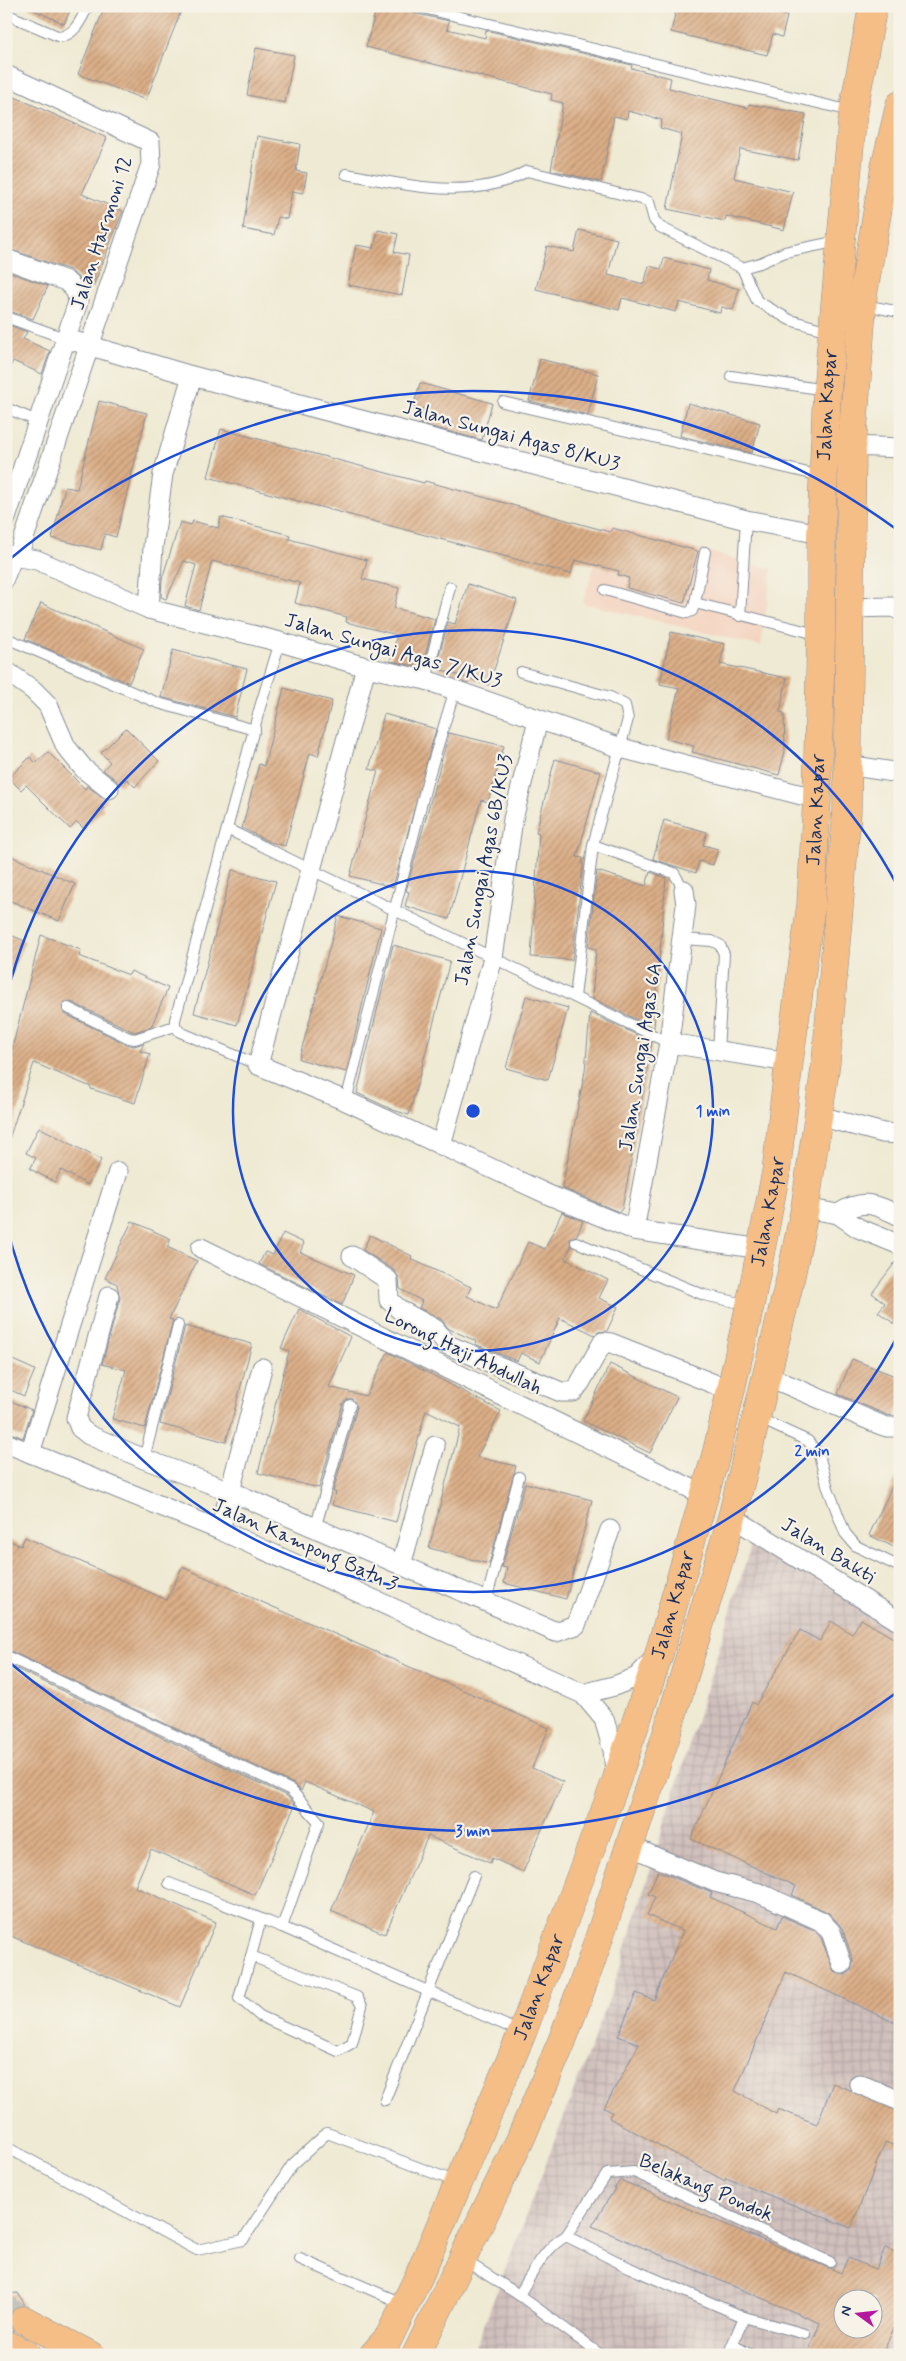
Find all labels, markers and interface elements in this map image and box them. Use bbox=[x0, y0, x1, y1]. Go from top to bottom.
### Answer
street label: Jalan Harmoni 12 bbox=[64, 152, 140, 314]
street label: Jalan Kapar bbox=[811, 347, 844, 462]
street label: Jalan Sungai Agas 8/KU3 bbox=[399, 394, 623, 479]
street label: Jalan Sungai Agas 7/KU3 bbox=[281, 607, 505, 696]
street label: Jalan Sungai Agas 6B/KU3 bbox=[448, 752, 521, 988]
street label: Jalan Kapar bbox=[800, 753, 832, 867]
street label: Jalan Sungai Agas 6A bbox=[613, 961, 670, 1154]
centre of rings bbox=[464, 1102, 482, 1120]
text: 1 min bbox=[696, 1102, 730, 1122]
street label: Jalan Kapar bbox=[744, 1154, 791, 1269]
street label: Lorong Haji Abdullah bbox=[379, 1302, 547, 1404]
text: 2 min bbox=[794, 1442, 830, 1462]
street label: Jalan Kampong Batu 3 bbox=[207, 1492, 402, 1600]
street label: Jalan Bakti bbox=[776, 1511, 880, 1591]
street label: Jalan Kapar bbox=[645, 1547, 702, 1663]
text: 3 min bbox=[456, 1822, 490, 1842]
street label: Jalan Kapar bbox=[507, 1929, 572, 2045]
street label: Belakang Pondok bbox=[634, 2148, 777, 2230]
north arrow bbox=[834, 2288, 884, 2338]
text: N bbox=[837, 2304, 856, 2318]

